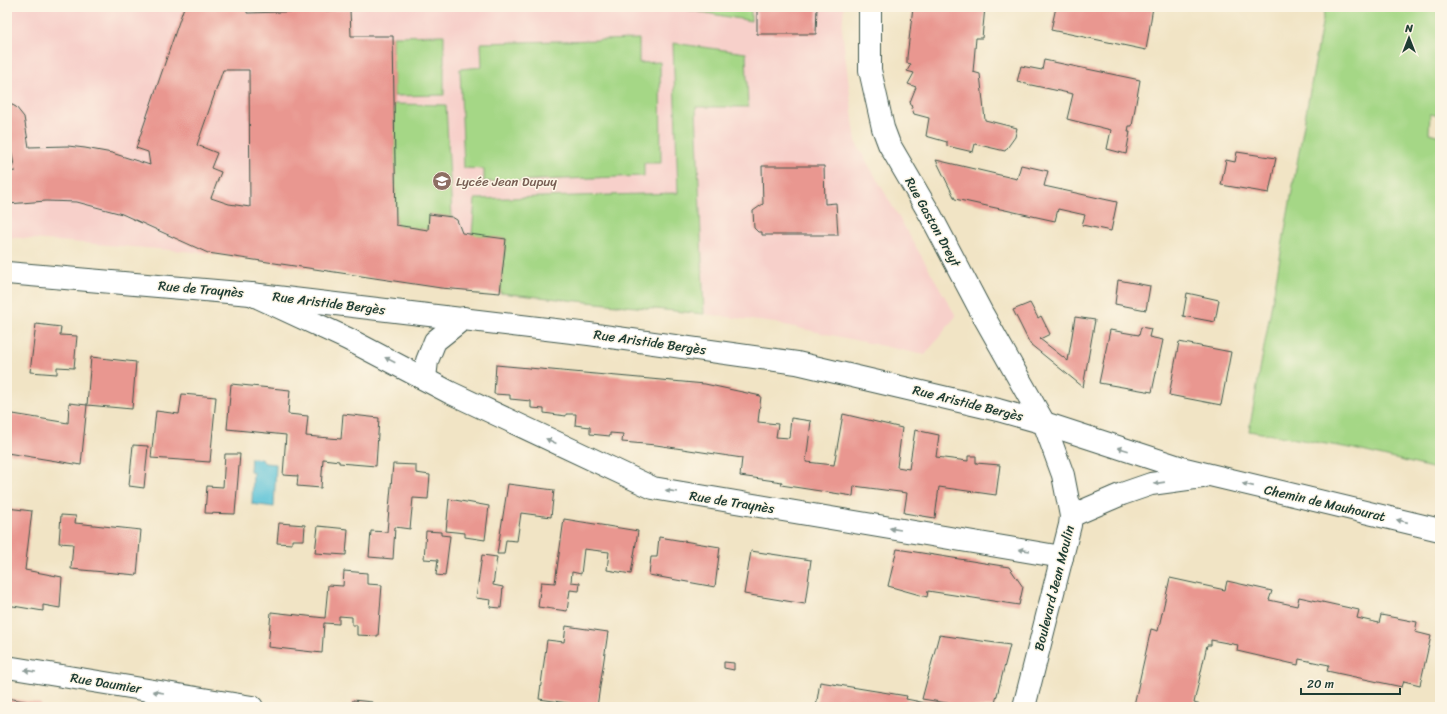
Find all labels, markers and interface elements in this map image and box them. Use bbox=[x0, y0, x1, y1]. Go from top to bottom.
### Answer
north arrow bbox=[1389, 18, 1429, 58]
text: N bbox=[1404, 19, 1413, 38]
school or university icon: Lycée Jean Dupuy bbox=[431, 170, 453, 192]
place label: Lycée Jean Dupuy bbox=[456, 170, 557, 193]
street label: Rue Gaston Dreyt bbox=[899, 173, 968, 272]
street label: Rue de Traynès bbox=[157, 274, 245, 304]
street label: Rue Aristide Bergès bbox=[271, 285, 388, 321]
street label: Rue Aristide Bergès bbox=[592, 323, 709, 361]
one-way arrow bbox=[384, 357, 396, 364]
street label: Rue Aristide Bergès bbox=[910, 378, 1027, 428]
one-way arrow bbox=[546, 438, 557, 444]
one-way arrow bbox=[1117, 446, 1129, 452]
street label: Chemin de Mauhourat bbox=[1262, 478, 1388, 528]
one-way arrow bbox=[1152, 480, 1165, 486]
one-way arrow bbox=[1242, 481, 1255, 487]
street label: Rue de Traynès bbox=[688, 484, 776, 520]
one-way arrow bbox=[664, 488, 677, 494]
one-way arrow bbox=[1396, 518, 1408, 524]
street label: Boulevard Jean Moulin bbox=[1027, 523, 1081, 653]
one-way arrow bbox=[889, 526, 902, 532]
one-way arrow bbox=[1018, 547, 1030, 553]
street label: Rue Daumier bbox=[69, 666, 144, 700]
one-way arrow bbox=[24, 668, 36, 674]
scale bar bbox=[1301, 670, 1400, 696]
text: 20 m bbox=[1307, 673, 1334, 695]
one-way arrow bbox=[152, 689, 164, 695]

